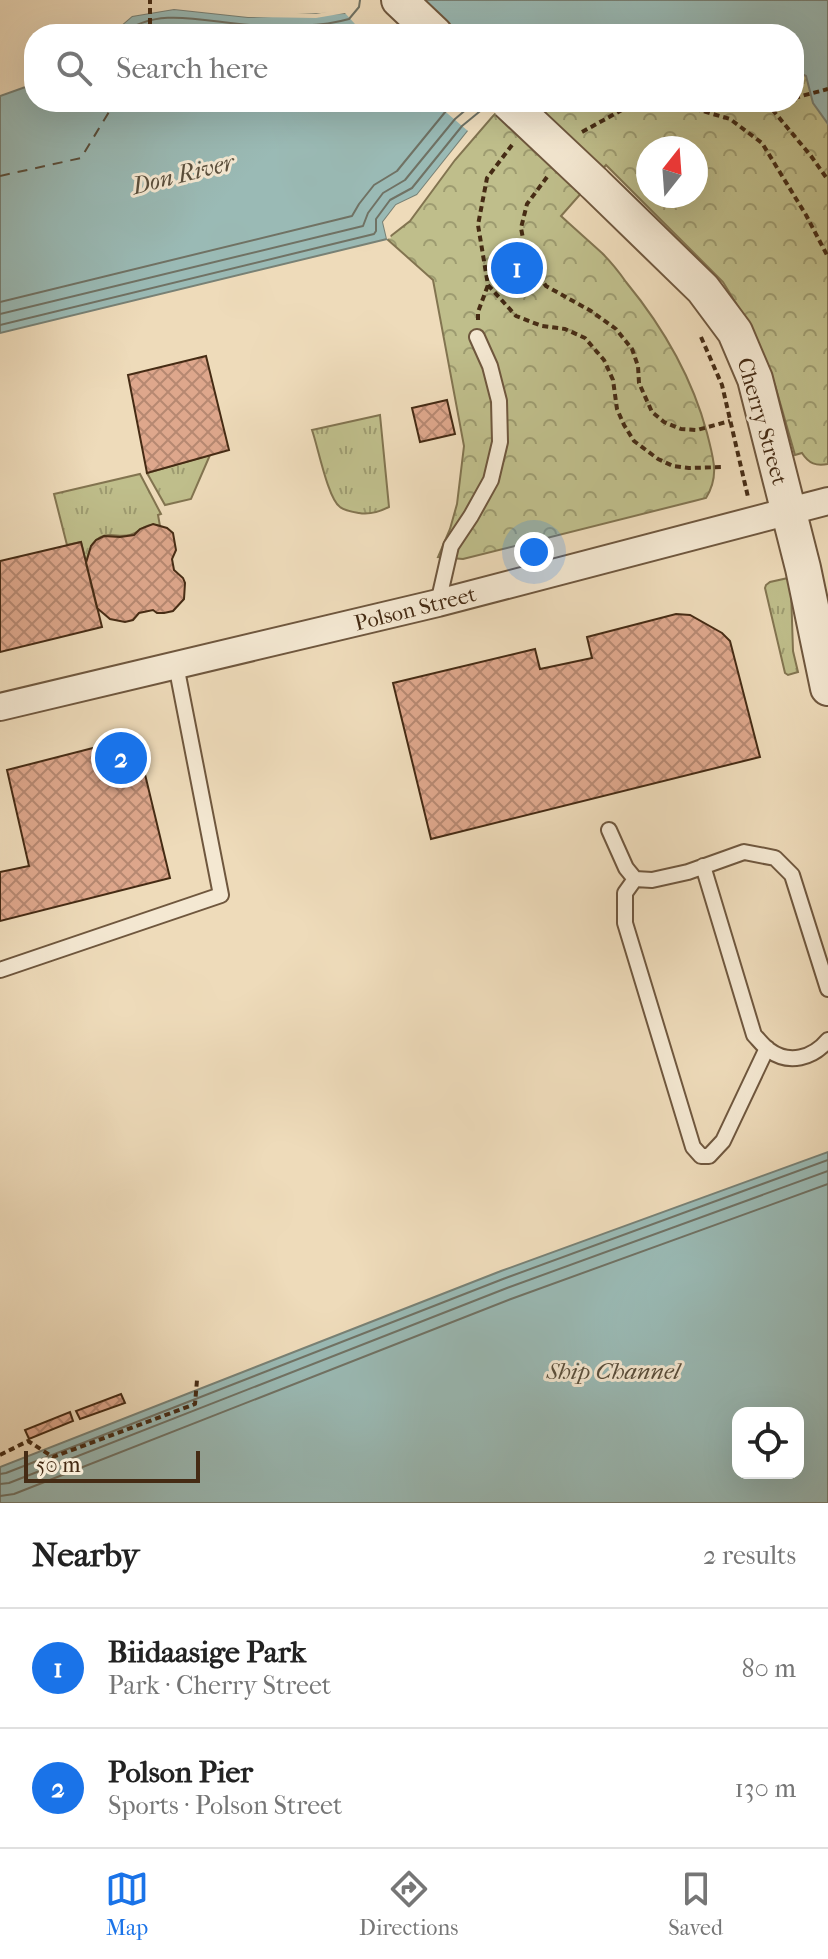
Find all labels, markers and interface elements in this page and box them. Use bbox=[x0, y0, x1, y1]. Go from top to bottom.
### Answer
search box bbox=[24, 24, 804, 112]
icon: search bbox=[52, 46, 96, 90]
text: Search here bbox=[116, 51, 268, 86]
north arrow bbox=[636, 136, 708, 208]
water label: Don River bbox=[127, 147, 239, 201]
pin: 1 bbox=[491, 238, 543, 298]
street label: Cherry Street bbox=[731, 355, 793, 488]
your location bbox=[514, 532, 554, 572]
street label: Polson Street bbox=[352, 581, 479, 637]
pin: 2 bbox=[95, 728, 147, 788]
water label: Ship Channel bbox=[545, 1357, 683, 1385]
map controls bbox=[732, 1407, 804, 1479]
button: locate bbox=[732, 1407, 804, 1479]
scale bar bbox=[24, 1447, 200, 1483]
text: 50 m bbox=[36, 1452, 81, 1478]
text: Nearby bbox=[32, 1535, 139, 1575]
text: 2 results bbox=[703, 1540, 796, 1571]
text: Biidaasige Park bbox=[108, 1635, 306, 1670]
text: 1 bbox=[53, 1653, 63, 1684]
text: 80 m bbox=[741, 1653, 796, 1684]
text: Park · Cherry Street bbox=[108, 1670, 331, 1701]
text: Polson Pier bbox=[108, 1755, 253, 1790]
text: 2 bbox=[51, 1773, 65, 1804]
text: 130 m bbox=[735, 1773, 796, 1804]
text: Sports · Polson Street bbox=[108, 1790, 342, 1821]
tab: Map bbox=[105, 1867, 149, 1941]
tab: Directions bbox=[359, 1867, 458, 1941]
tab: Saved bbox=[668, 1867, 723, 1941]

